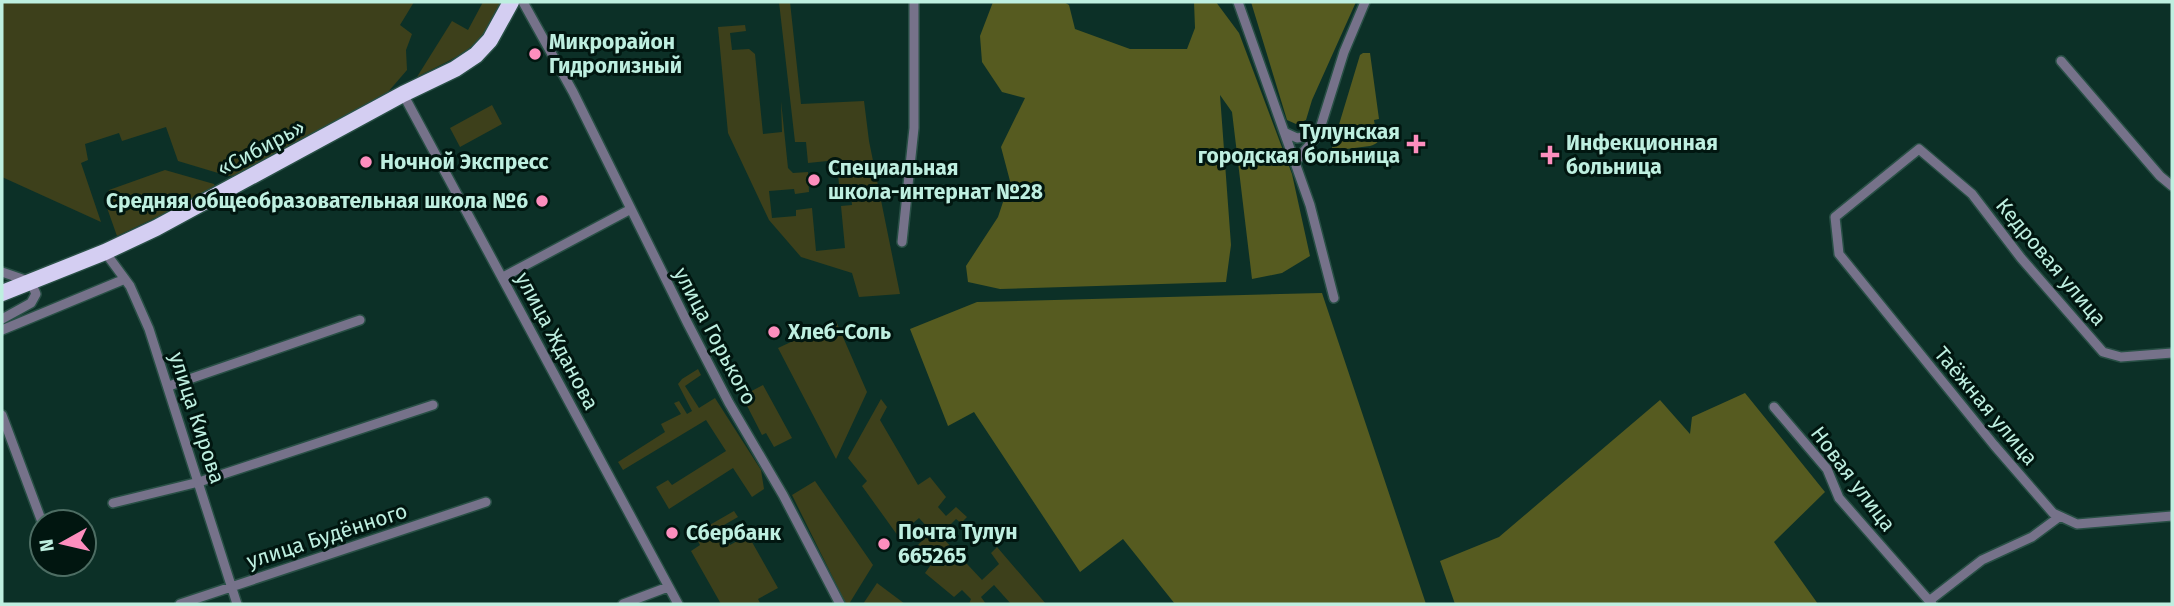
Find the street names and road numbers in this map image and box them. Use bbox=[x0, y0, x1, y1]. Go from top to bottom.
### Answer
street label: «Сибирь» bbox=[212, 114, 310, 182]
street label: Кедровая улица bbox=[1990, 193, 2112, 331]
street label: улица Горького bbox=[668, 263, 762, 409]
street label: улица Жданова bbox=[510, 268, 604, 414]
street label: Таёжная улица bbox=[1929, 341, 2043, 471]
street label: улица Кирова bbox=[163, 349, 231, 487]
street label: Новая улица bbox=[1805, 421, 1901, 537]
street label: улица Будённого bbox=[243, 498, 411, 574]

